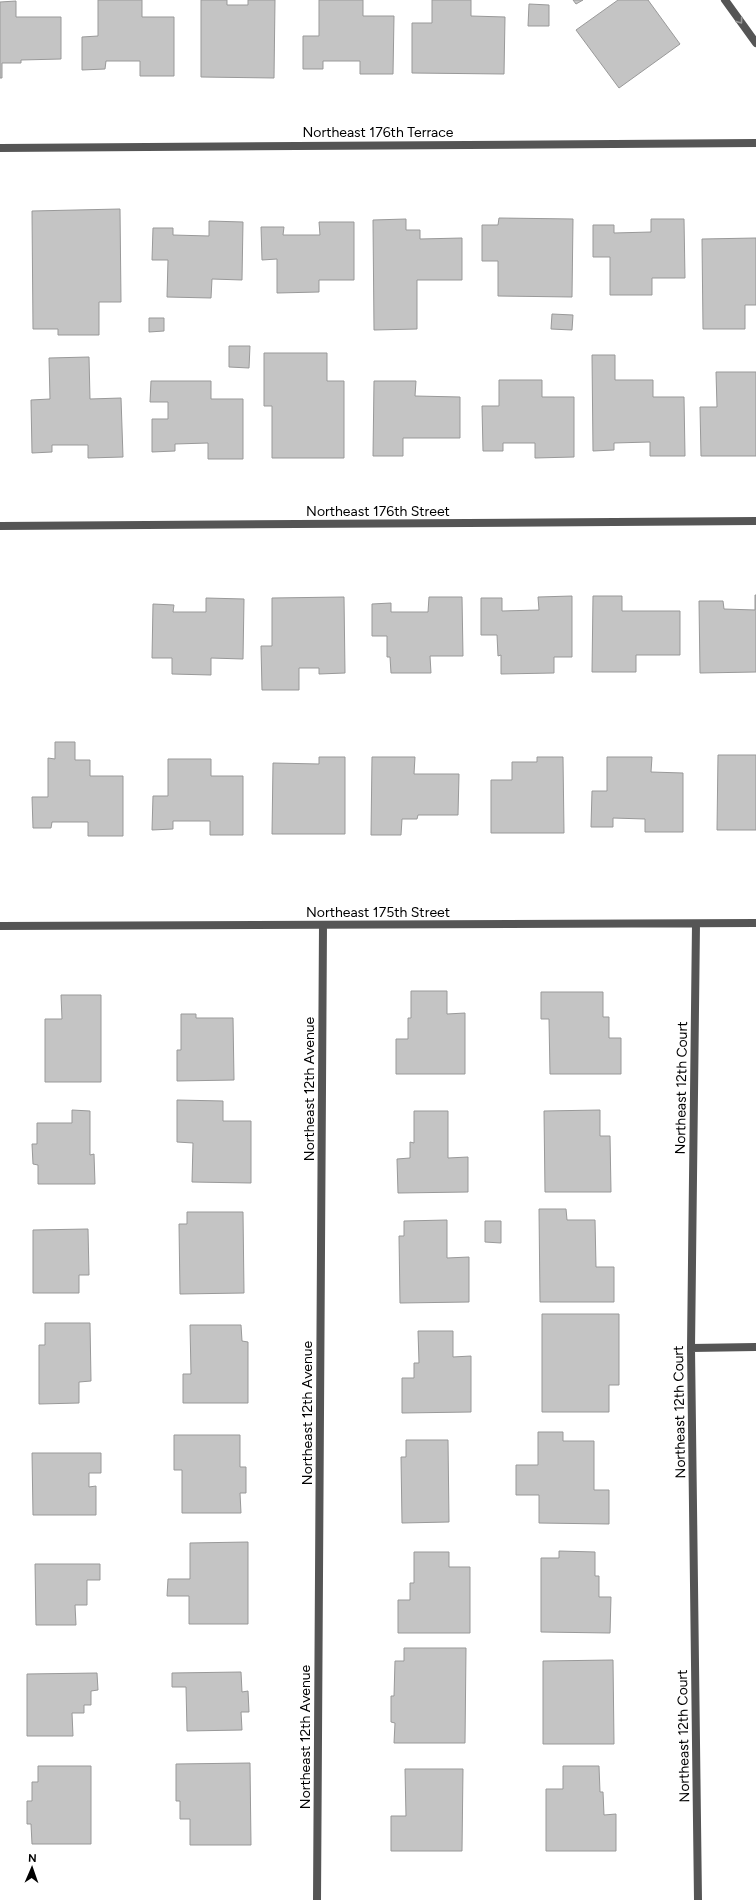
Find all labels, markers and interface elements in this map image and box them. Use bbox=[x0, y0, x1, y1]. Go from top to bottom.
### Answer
one-way arrow bbox=[736, 17, 743, 24]
street label: Northeast 176th Terrace bbox=[303, 124, 454, 141]
street label: Northeast 176th Street bbox=[306, 503, 450, 520]
street label: Northeast 175th Street bbox=[306, 904, 450, 921]
street label: Northeast 12th Avenue bbox=[301, 1016, 318, 1161]
street label: Northeast 12th Court bbox=[672, 1021, 691, 1155]
street label: Northeast 12th Avenue bbox=[299, 1340, 316, 1485]
street label: Northeast 12th Court bbox=[670, 1345, 689, 1479]
street label: Northeast 12th Avenue bbox=[297, 1664, 314, 1809]
street label: Northeast 12th Court bbox=[674, 1669, 693, 1803]
north arrow bbox=[12, 1848, 52, 1888]
text: N bbox=[28, 1852, 37, 1865]

